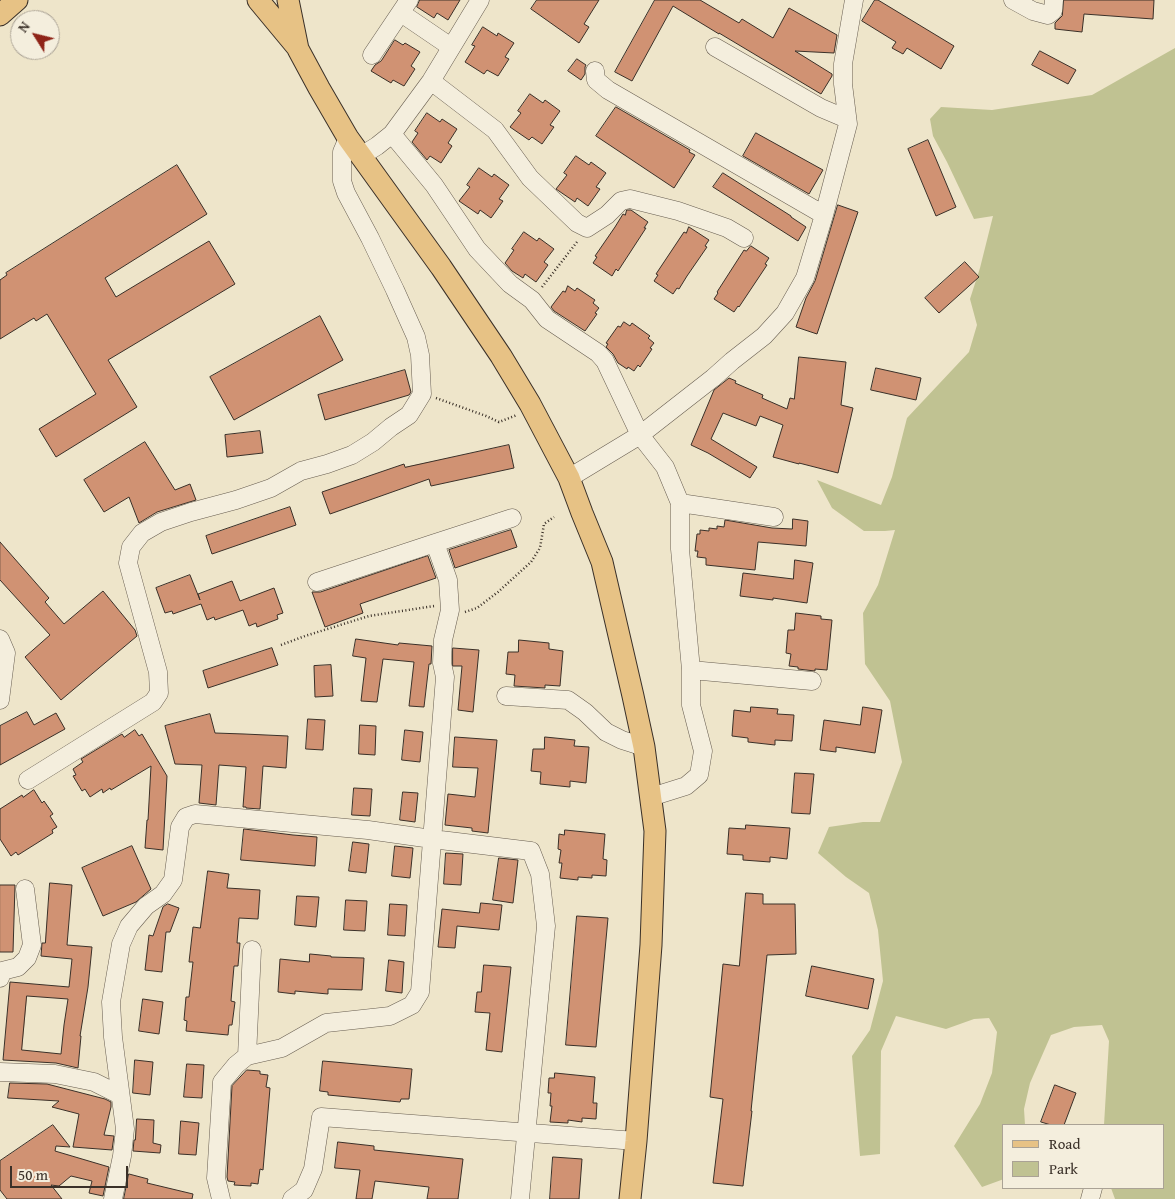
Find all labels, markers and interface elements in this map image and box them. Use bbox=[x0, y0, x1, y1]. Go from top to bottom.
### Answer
north arrow bbox=[10, 10, 60, 60]
text: N bbox=[13, 17, 35, 36]
legend bbox=[1002, 1124, 1165, 1189]
text: Road bbox=[1049, 1133, 1080, 1154]
scale bar bbox=[12, 1156, 130, 1188]
text: Park bbox=[1049, 1158, 1078, 1179]
text: 50 m bbox=[18, 1164, 48, 1185]

